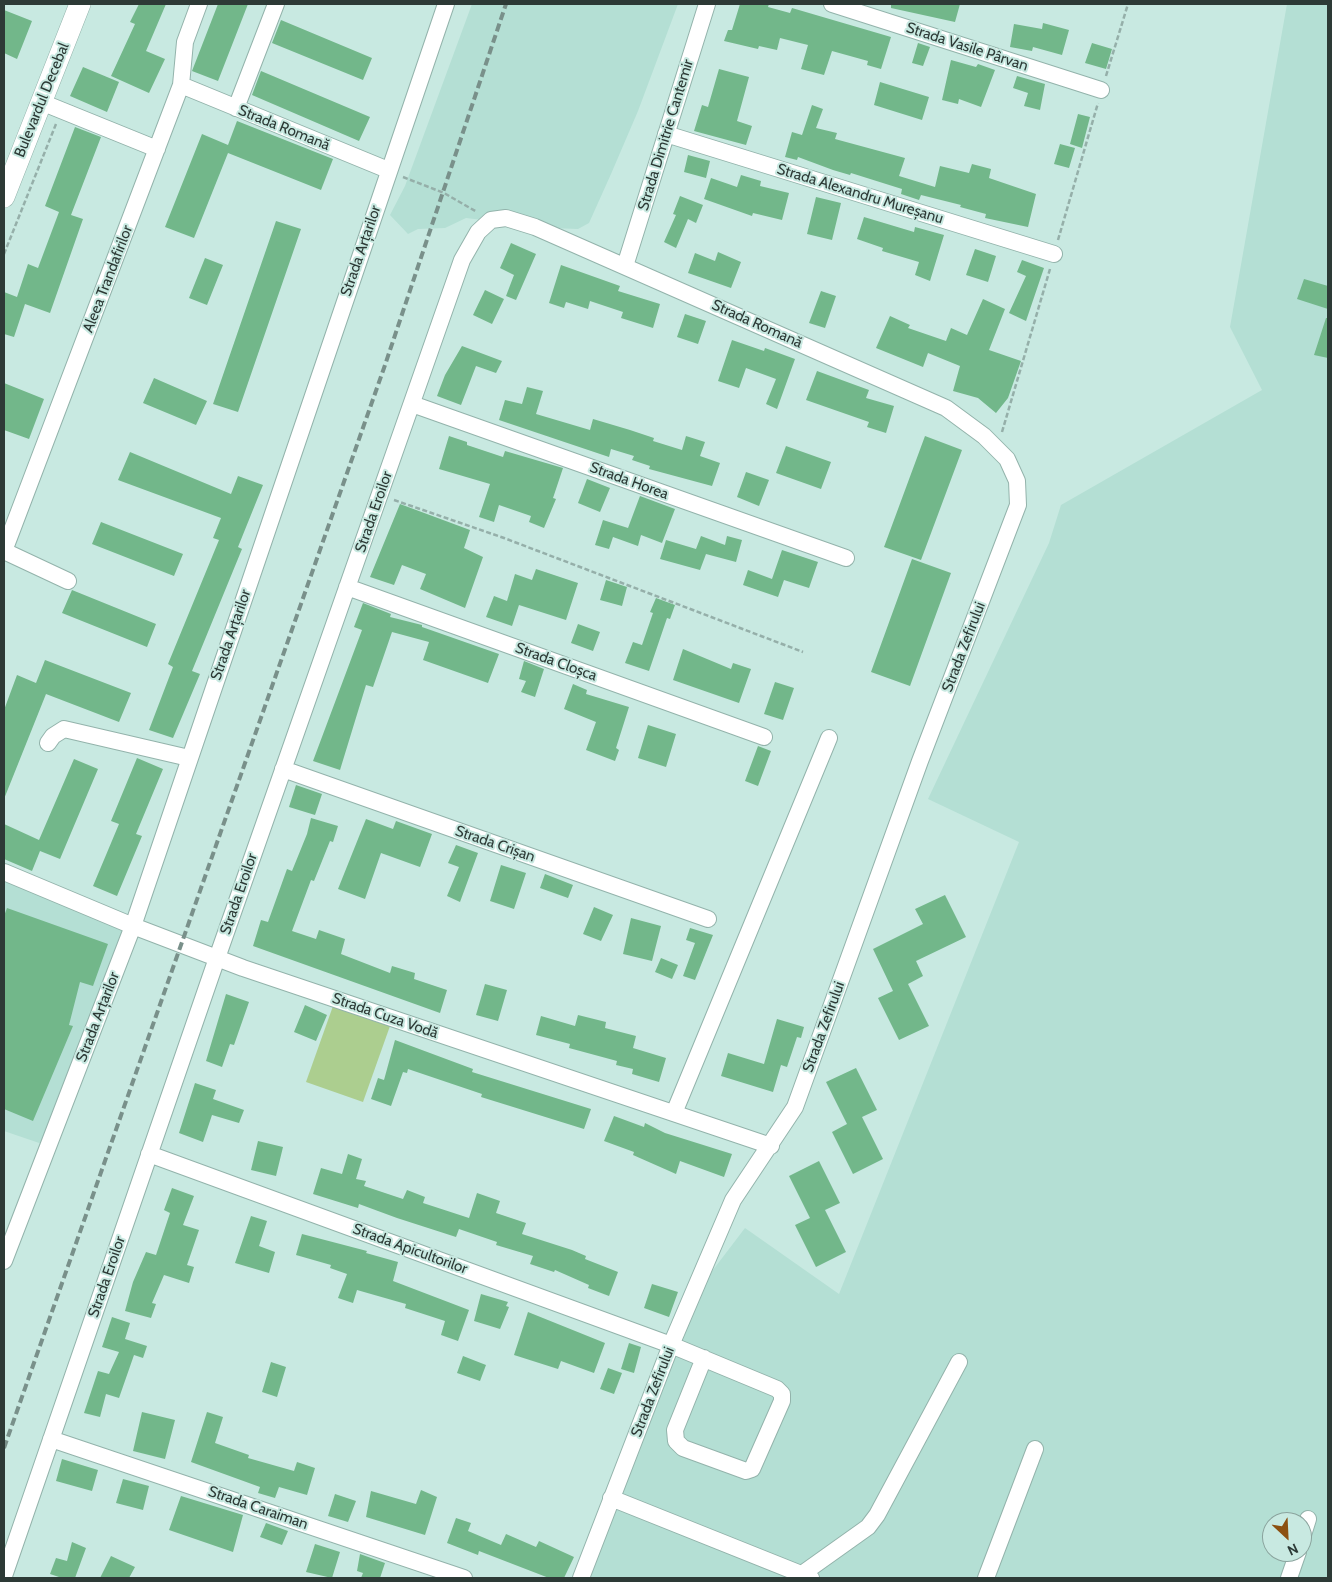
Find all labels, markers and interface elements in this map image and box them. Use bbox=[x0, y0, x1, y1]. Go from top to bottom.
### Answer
street label: Strada Vasile Pârvan bbox=[904, 19, 1030, 75]
street label: Bulevardul Decebal bbox=[11, 40, 73, 160]
street label: Strada Dimitrie Cantemir bbox=[634, 57, 698, 213]
street label: Strada Romană bbox=[236, 101, 332, 155]
street label: Strada Alexandru Mureșanu bbox=[775, 160, 945, 228]
street label: Strada Arțarilor bbox=[337, 203, 385, 299]
street label: Aleea Trandafirilor bbox=[79, 223, 137, 335]
street label: Strada Romană bbox=[709, 296, 805, 352]
street label: Strada Horea bbox=[587, 458, 671, 504]
street label: Strada Eroilor bbox=[352, 469, 396, 555]
street label: Strada Arțarilor bbox=[207, 587, 255, 683]
street label: Strada Zefirului bbox=[939, 599, 989, 695]
street label: Strada Cloșca bbox=[513, 639, 599, 685]
street label: Strada Crișan bbox=[453, 822, 537, 866]
street label: Strada Eroilor bbox=[217, 851, 261, 937]
street label: Strada Arțarilor bbox=[73, 969, 123, 1065]
street label: Strada Zefirului bbox=[799, 979, 849, 1075]
street label: Strada Cuza Vodă bbox=[330, 989, 440, 1043]
street label: Strada Apicultorilor bbox=[350, 1220, 470, 1278]
street label: Strada Eroilor bbox=[85, 1234, 129, 1320]
street label: Strada Zefirului bbox=[628, 1344, 678, 1440]
street label: Strada Caraiman bbox=[206, 1482, 310, 1534]
north arrow bbox=[1262, 1512, 1312, 1562]
text: N bbox=[1285, 1539, 1301, 1560]

